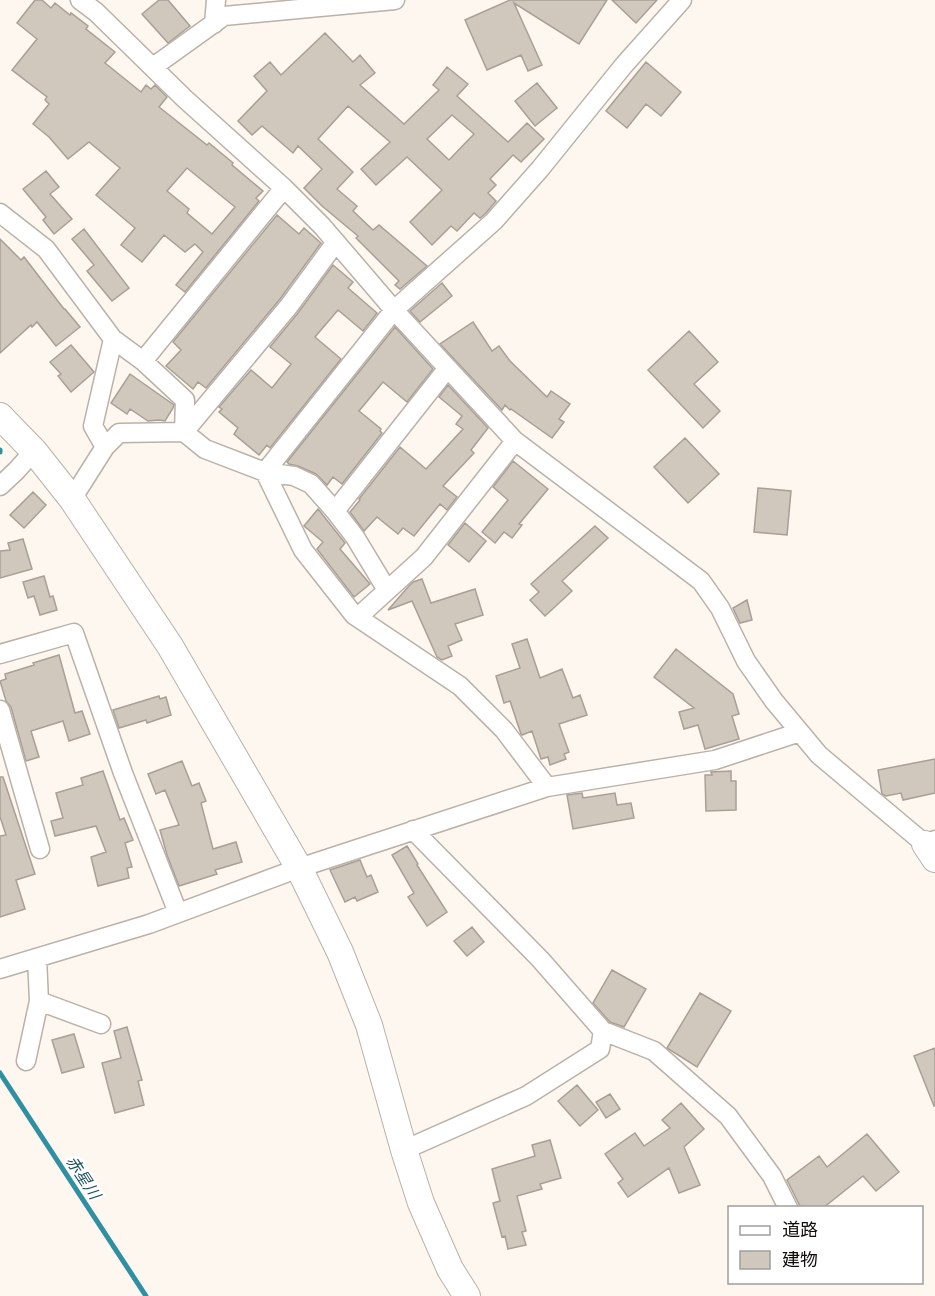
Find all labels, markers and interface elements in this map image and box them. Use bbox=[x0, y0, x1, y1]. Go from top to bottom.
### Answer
water label: 赤星川 bbox=[62, 1151, 107, 1205]
legend bbox=[728, 1206, 923, 1284]
text: 道路 bbox=[782, 1217, 818, 1241]
text: 建物 bbox=[782, 1247, 818, 1271]

